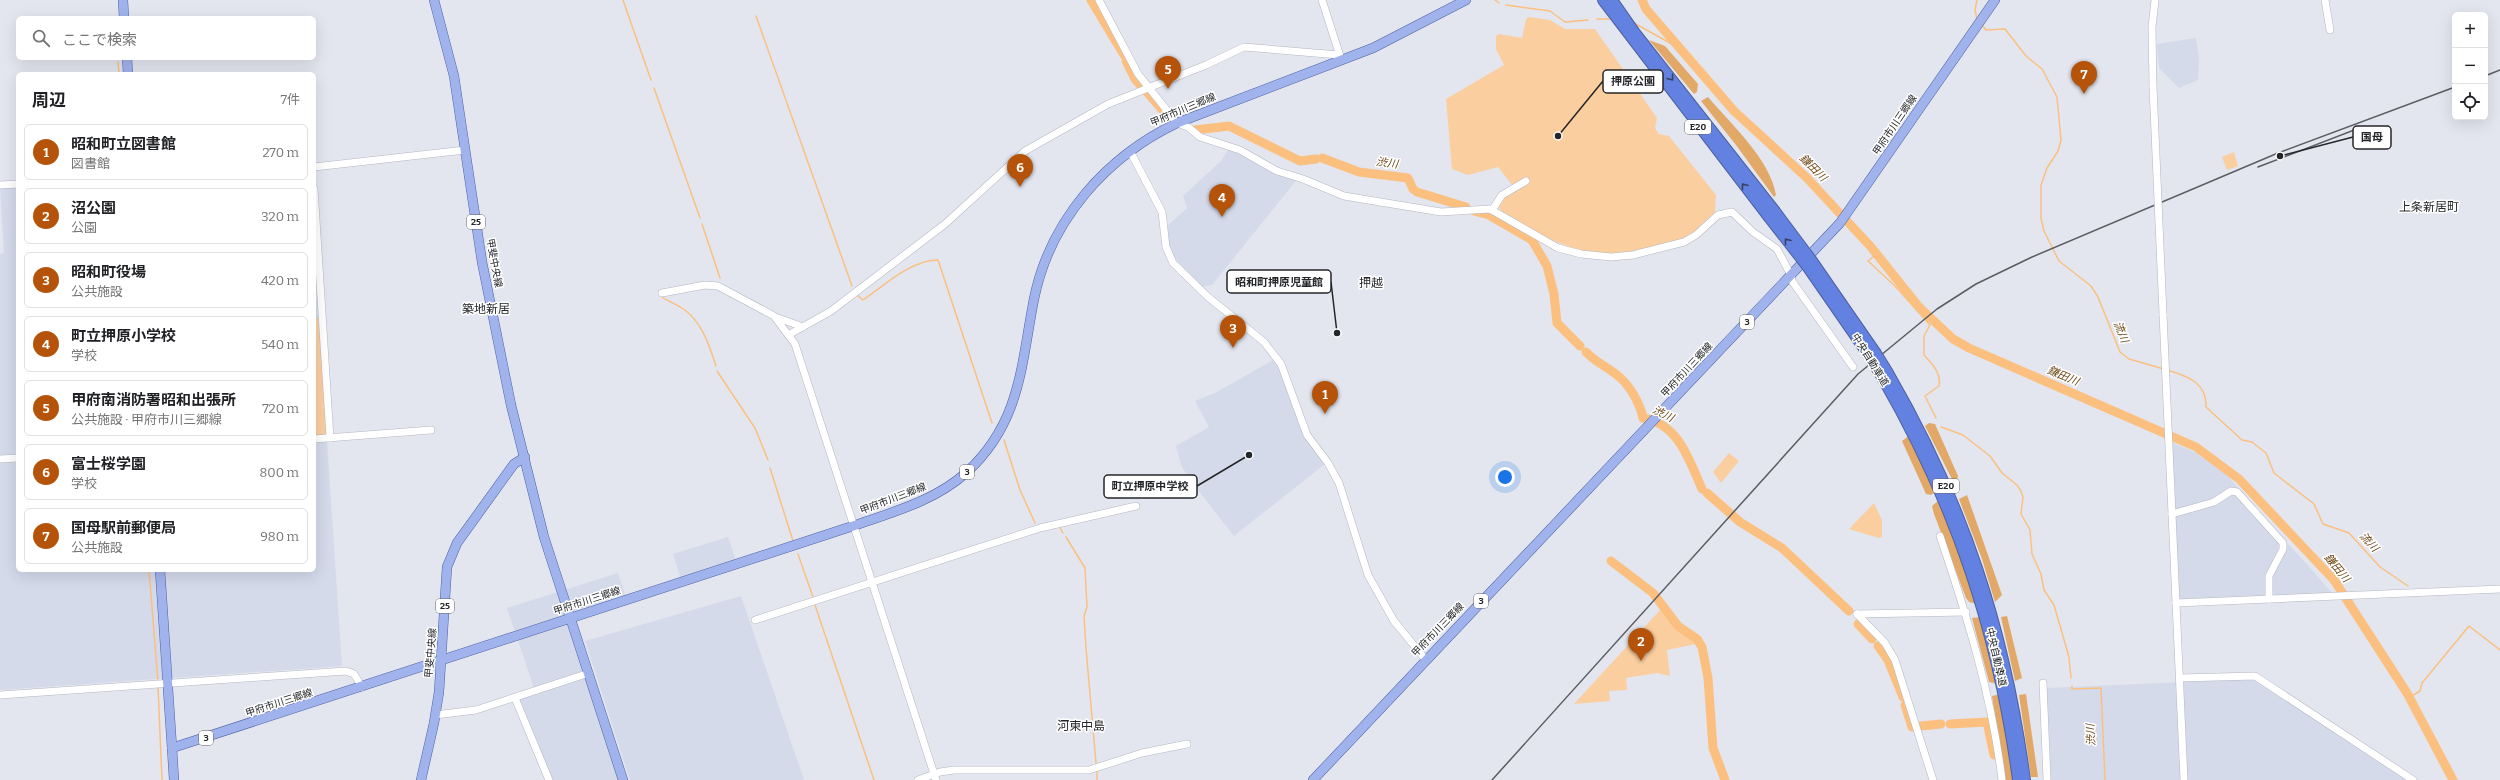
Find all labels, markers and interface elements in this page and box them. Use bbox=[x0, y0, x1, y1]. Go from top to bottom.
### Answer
map controls bbox=[2452, 12, 2488, 120]
button: + bbox=[2452, 12, 2488, 48]
search box bbox=[16, 16, 316, 60]
icon: search bbox=[30, 27, 52, 49]
text: ここで検索 bbox=[62, 31, 137, 49]
button: − bbox=[2452, 48, 2488, 84]
pin: 5 bbox=[1155, 56, 1181, 89]
pin: 7 bbox=[2071, 61, 2097, 94]
callout: 押原公園 bbox=[1603, 70, 1663, 93]
one-way arrow bbox=[1666, 73, 1673, 80]
text: 押原公園 bbox=[1611, 75, 1655, 88]
button: locate bbox=[2452, 84, 2488, 120]
text: 周辺 bbox=[32, 90, 66, 111]
street label: 甲府市川三郷線 bbox=[1148, 91, 1218, 129]
text: 7件 bbox=[280, 92, 300, 107]
street label: 甲府市川三郷線 bbox=[1870, 93, 1920, 157]
road number: E20 bbox=[1685, 120, 1711, 134]
callout: 国母 bbox=[2353, 126, 2391, 149]
text: 国母 bbox=[2361, 131, 2383, 144]
text: 昭和町立図書館 bbox=[71, 135, 176, 153]
text: 1 bbox=[43, 145, 49, 160]
text: 270 m bbox=[262, 145, 299, 160]
water label: 鎌田川 bbox=[1797, 152, 1830, 185]
pin: 6 bbox=[1007, 154, 1033, 187]
water label: 渋川 bbox=[1375, 155, 1400, 171]
text: 図書館 bbox=[71, 156, 110, 171]
one-way arrow bbox=[1741, 183, 1748, 190]
pin: 4 bbox=[1209, 184, 1235, 217]
text: 沼公園 bbox=[71, 199, 116, 217]
district label: 上条新居町 bbox=[2399, 200, 2459, 214]
text: 2 bbox=[42, 209, 50, 224]
text: 320 m bbox=[261, 209, 299, 224]
road number: 25 bbox=[467, 215, 485, 229]
text: 公園 bbox=[71, 220, 97, 235]
street label: 甲斐中央線 bbox=[484, 237, 504, 289]
one-way arrow bbox=[1785, 239, 1792, 246]
text: 昭和町役場 bbox=[71, 263, 146, 281]
callout: 昭和町押原児童館 bbox=[1227, 270, 1331, 293]
text: 3 bbox=[42, 273, 50, 288]
text: 420 m bbox=[261, 273, 299, 288]
text: 昭和町押原児童館 bbox=[1235, 276, 1323, 289]
district label: 押越 bbox=[1359, 276, 1383, 290]
text: 公共施設 bbox=[71, 284, 123, 299]
district label: 築地新居 bbox=[462, 302, 510, 316]
pin: 3 bbox=[1220, 315, 1246, 348]
road number: 3 bbox=[1740, 315, 1754, 329]
water label: 流川 bbox=[2111, 319, 2132, 346]
text: 町立押原小学校 bbox=[71, 327, 176, 345]
street label: 中央自動車道 bbox=[1849, 331, 1891, 389]
text: 4 bbox=[42, 337, 50, 352]
text: 540 m bbox=[261, 337, 299, 352]
street label: 甲府市川三郷線 bbox=[1659, 340, 1715, 400]
text: 学校 bbox=[71, 348, 97, 363]
water label: 鎌田川 bbox=[2045, 364, 2082, 389]
pin: 1 bbox=[1312, 381, 1338, 414]
text: 甲府南消防署昭和出張所 bbox=[71, 391, 236, 409]
text: 5 bbox=[42, 401, 50, 416]
text: 720 m bbox=[262, 401, 299, 416]
water label: 渋川 bbox=[1650, 403, 1677, 425]
text: 公共施設 · 甲府市川三郷線 bbox=[71, 412, 222, 427]
text: 富士桜学園 bbox=[71, 455, 146, 473]
text: 6 bbox=[42, 465, 50, 480]
text: 800 m bbox=[260, 465, 299, 480]
road number: 3 bbox=[960, 465, 974, 479]
your location bbox=[1495, 467, 1515, 487]
callout: 町立押原中学校 bbox=[1104, 475, 1197, 498]
text: 学校 bbox=[71, 476, 97, 491]
road number: E20 bbox=[1933, 479, 1959, 493]
text: 町立押原中学校 bbox=[1112, 480, 1189, 493]
street label: 甲府市川三郷線 bbox=[858, 481, 928, 517]
text: 国母駅前郵便局 bbox=[71, 519, 176, 537]
text: 7 bbox=[43, 529, 50, 544]
text: 980 m bbox=[260, 529, 299, 544]
water label: 流川 bbox=[2357, 529, 2382, 555]
text: 公共施設 bbox=[71, 540, 123, 555]
water label: 鎌田川 bbox=[2321, 551, 2353, 586]
street label: 甲府市川三郷線 bbox=[552, 584, 622, 618]
road number: 3 bbox=[1474, 594, 1488, 608]
road number: 25 bbox=[436, 599, 454, 613]
street label: 甲府市川三郷線 bbox=[1409, 601, 1467, 659]
street label: 中央自動車道 bbox=[1983, 626, 2009, 688]
street label: 甲斐中央線 bbox=[423, 628, 439, 678]
pin: 2 bbox=[1628, 628, 1654, 661]
street label: 甲府市川三郷線 bbox=[244, 686, 314, 720]
district label: 河東中島 bbox=[1057, 719, 1105, 733]
water label: 渋川 bbox=[2084, 723, 2098, 746]
road number: 3 bbox=[199, 731, 213, 745]

